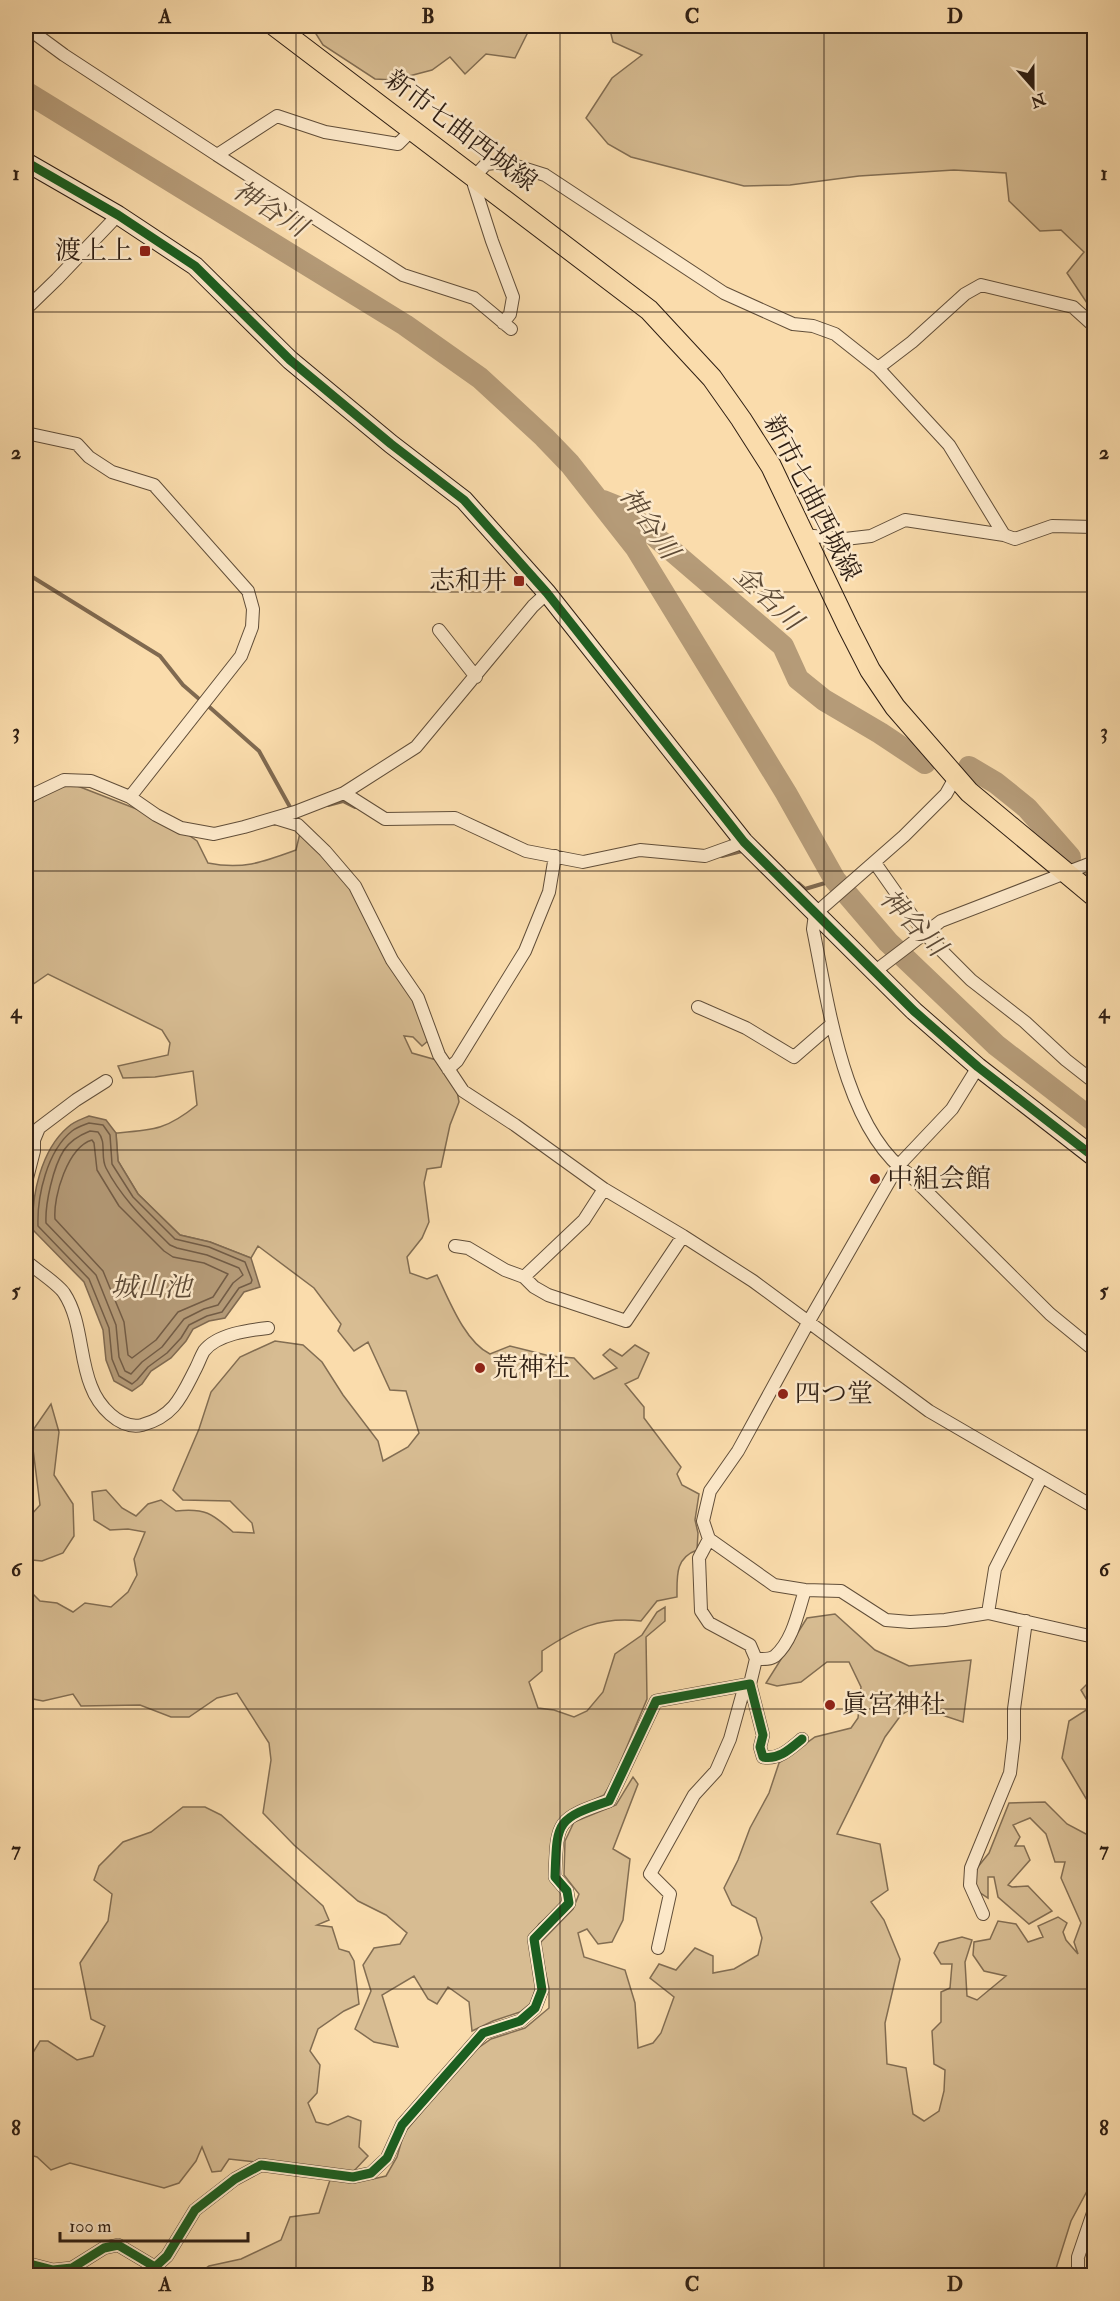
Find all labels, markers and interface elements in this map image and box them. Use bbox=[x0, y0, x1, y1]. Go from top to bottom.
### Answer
text: A bbox=[158, 4, 172, 29]
text: B bbox=[421, 4, 435, 29]
text: C bbox=[685, 4, 699, 29]
text: D bbox=[947, 4, 963, 29]
north arrow bbox=[1003, 57, 1063, 117]
street label: 新市七曲西城線 bbox=[379, 63, 543, 199]
text: N bbox=[1027, 88, 1049, 112]
text: 1 bbox=[12, 161, 20, 186]
text: 1 bbox=[1100, 161, 1108, 186]
water label: 神谷川 bbox=[227, 174, 316, 246]
place label: 渡上上 bbox=[55, 235, 133, 267]
marker: 渡上上 bbox=[138, 244, 152, 258]
street label: 新市七曲西城線 bbox=[756, 410, 868, 586]
text: 2 bbox=[11, 440, 21, 465]
text: 2 bbox=[1099, 440, 1109, 465]
water label: 神谷川 bbox=[612, 480, 687, 568]
water label: 金名川 bbox=[727, 558, 811, 640]
place label: 志和井 bbox=[429, 565, 507, 597]
marker: 志和井 bbox=[512, 574, 526, 588]
text: 3 bbox=[12, 719, 20, 744]
text: 3 bbox=[1100, 719, 1108, 744]
water label: 神谷川 bbox=[873, 882, 955, 966]
text: 4 bbox=[10, 999, 23, 1024]
text: 4 bbox=[1098, 999, 1111, 1024]
place label: 中組会館 bbox=[887, 1163, 991, 1195]
marker: 中組会館 bbox=[868, 1172, 882, 1186]
water label: 城山池 bbox=[111, 1271, 194, 1304]
text: 5 bbox=[12, 1278, 22, 1303]
text: 5 bbox=[1100, 1278, 1110, 1303]
place label: 荒神社 bbox=[492, 1352, 570, 1384]
marker: 荒神社 bbox=[473, 1361, 487, 1375]
place label: 四つ堂 bbox=[795, 1378, 873, 1410]
marker: 四つ堂 bbox=[776, 1387, 790, 1401]
text: 6 bbox=[11, 1557, 23, 1582]
text: 6 bbox=[1099, 1557, 1111, 1582]
place label: 眞宮神社 bbox=[842, 1689, 946, 1721]
marker: 眞宮神社 bbox=[823, 1698, 837, 1712]
text: 7 bbox=[11, 1837, 21, 1862]
text: 7 bbox=[1099, 1837, 1109, 1862]
text: 8 bbox=[11, 2116, 21, 2141]
text: 8 bbox=[1099, 2116, 1109, 2141]
scale bar bbox=[60, 2205, 248, 2243]
text: 100 m bbox=[69, 2215, 112, 2238]
text: A bbox=[158, 2272, 172, 2297]
text: B bbox=[421, 2272, 435, 2297]
text: C bbox=[685, 2272, 699, 2297]
text: D bbox=[947, 2272, 963, 2297]

